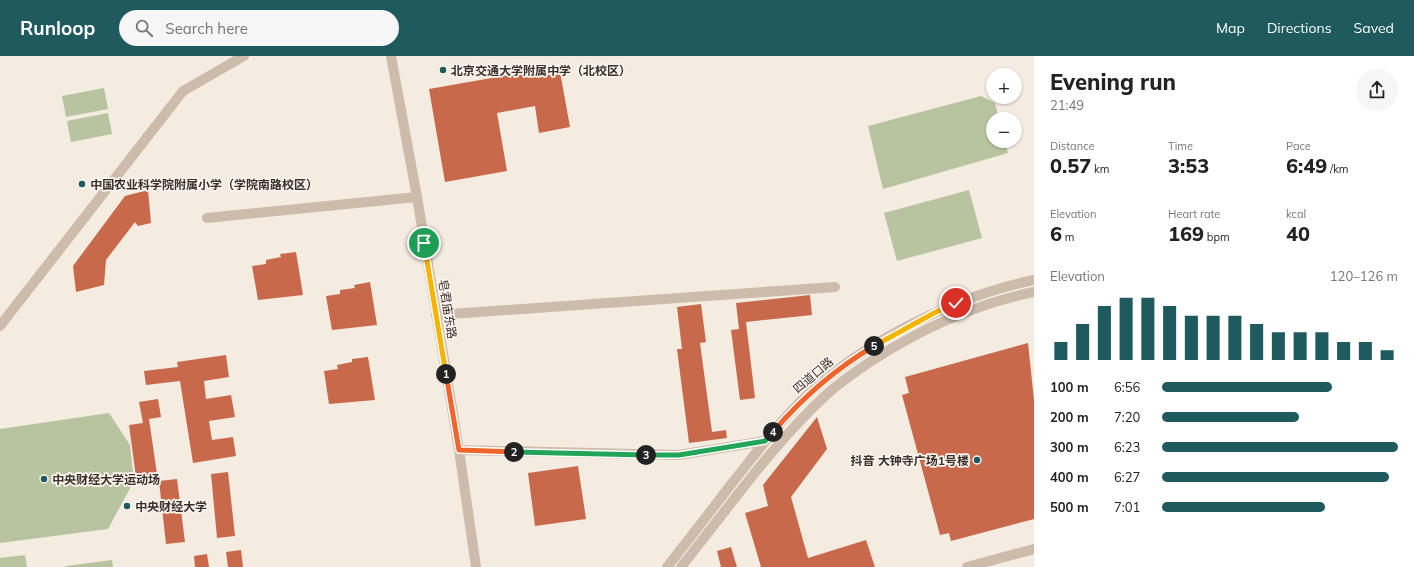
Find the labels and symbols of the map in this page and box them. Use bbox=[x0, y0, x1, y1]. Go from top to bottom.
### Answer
place label: 北京交通大学附属中学（北校区） bbox=[451, 63, 631, 78]
marker: 北京交通大学附属中学（北校区） bbox=[438, 65, 448, 75]
place label: 中国农业科学院附属小学（学院南路校区） bbox=[90, 177, 318, 192]
marker: 中国农业科学院附属小学（学院南路校区） bbox=[77, 179, 87, 189]
pin bbox=[407, 226, 441, 260]
street label: 皂君庙东路 bbox=[436, 278, 460, 340]
pin bbox=[939, 286, 973, 320]
pin: 5 bbox=[864, 336, 884, 356]
street label: 四道口路 bbox=[790, 354, 836, 396]
pin: 1 bbox=[436, 364, 456, 384]
pin: 4 bbox=[763, 422, 783, 442]
pin: 2 bbox=[504, 442, 524, 462]
pin: 3 bbox=[636, 445, 656, 465]
place label: 抖音 大钟寺广场1号楼 bbox=[851, 453, 969, 468]
marker: 抖音 大钟寺广场1号楼 bbox=[972, 455, 982, 465]
place label: 中央财经大学运动场 bbox=[52, 472, 160, 487]
marker: 中央财经大学运动场 bbox=[39, 474, 49, 484]
place label: 中央财经大学 bbox=[135, 499, 207, 514]
marker: 中央财经大学 bbox=[122, 501, 132, 511]

